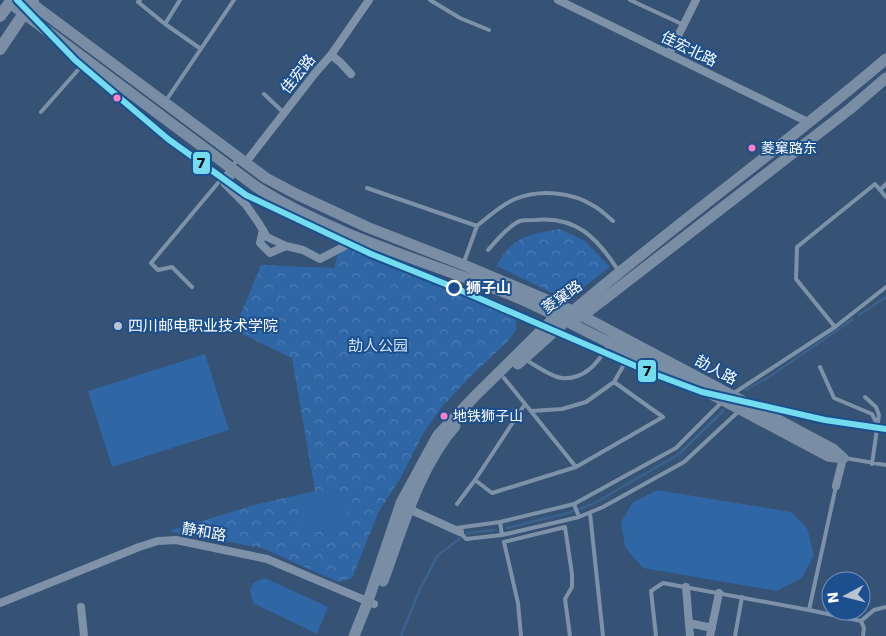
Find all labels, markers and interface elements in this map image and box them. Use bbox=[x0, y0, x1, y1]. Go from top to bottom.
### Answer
street label: 佳宏北路 bbox=[658, 28, 720, 70]
street label: 佳宏路 bbox=[277, 51, 319, 97]
unlabelled marker bbox=[112, 93, 122, 103]
place label: 菱窠路东 bbox=[761, 140, 817, 156]
marker: 菱窠路东 bbox=[747, 143, 757, 153]
line badge: 7 bbox=[192, 151, 211, 175]
text: 7 bbox=[196, 155, 206, 171]
street label: 菱窠路 bbox=[538, 277, 586, 317]
place label: 狮子山 bbox=[466, 279, 511, 297]
marker: 狮子山 bbox=[446, 280, 462, 296]
place label: 四川邮电职业技术学院 bbox=[128, 317, 278, 335]
marker: 四川邮电职业技术学院 bbox=[112, 320, 124, 332]
park label: 劼人公园 bbox=[348, 337, 408, 355]
street label: 劼人路 bbox=[692, 351, 740, 389]
line badge: 7 bbox=[637, 359, 657, 383]
text: 7 bbox=[642, 363, 652, 379]
place label: 地铁狮子山 bbox=[453, 408, 523, 424]
marker: 地铁狮子山 bbox=[439, 411, 449, 421]
street label: 静和路 bbox=[180, 519, 228, 545]
north arrow bbox=[821, 571, 871, 621]
text: N bbox=[824, 591, 842, 604]

